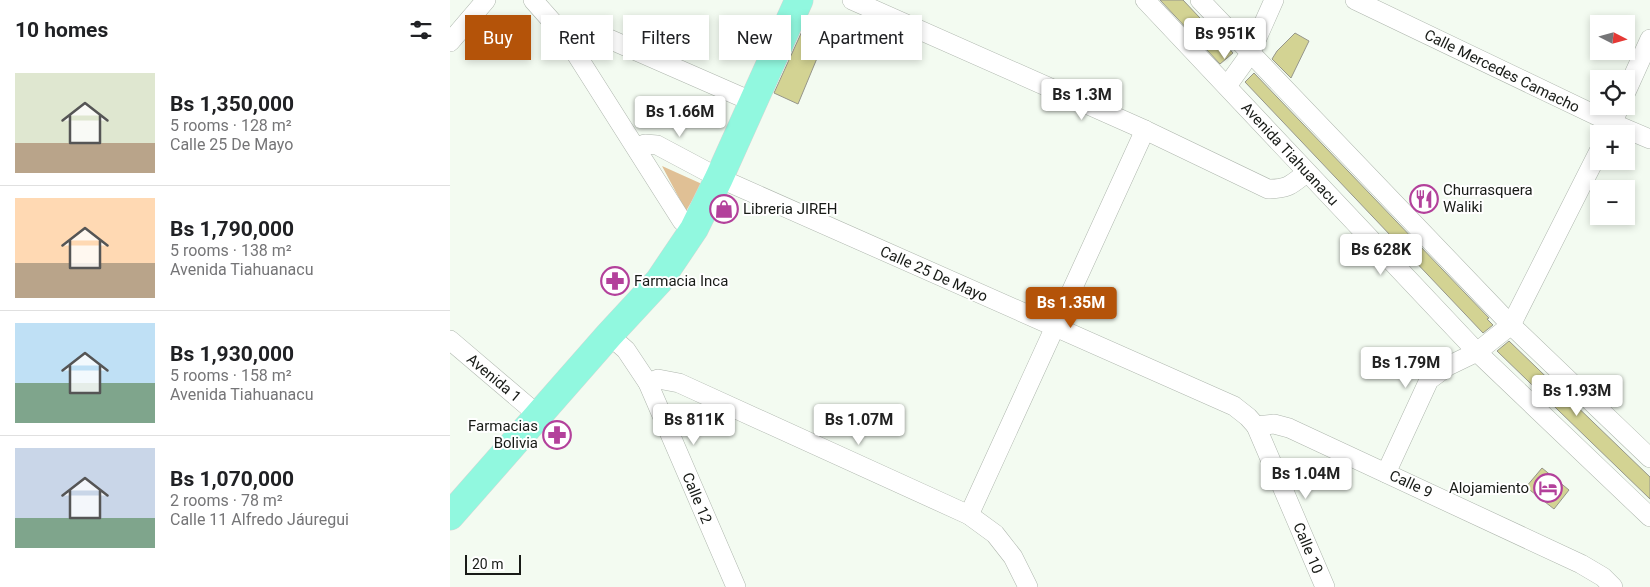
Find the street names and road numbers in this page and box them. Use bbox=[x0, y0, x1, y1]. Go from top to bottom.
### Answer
street label: Calle Mercedes Camacho bbox=[1421, 26, 1583, 116]
street label: Avenida Tiahuanacu bbox=[1238, 99, 1342, 209]
street label: Calle 25 De Mayo bbox=[877, 242, 991, 306]
street label: Avenida 1 bbox=[463, 350, 525, 406]
street label: Calle 9 bbox=[1387, 466, 1435, 502]
street label: Calle 12 bbox=[678, 470, 716, 526]
street label: Calle 10 bbox=[1289, 520, 1327, 576]

